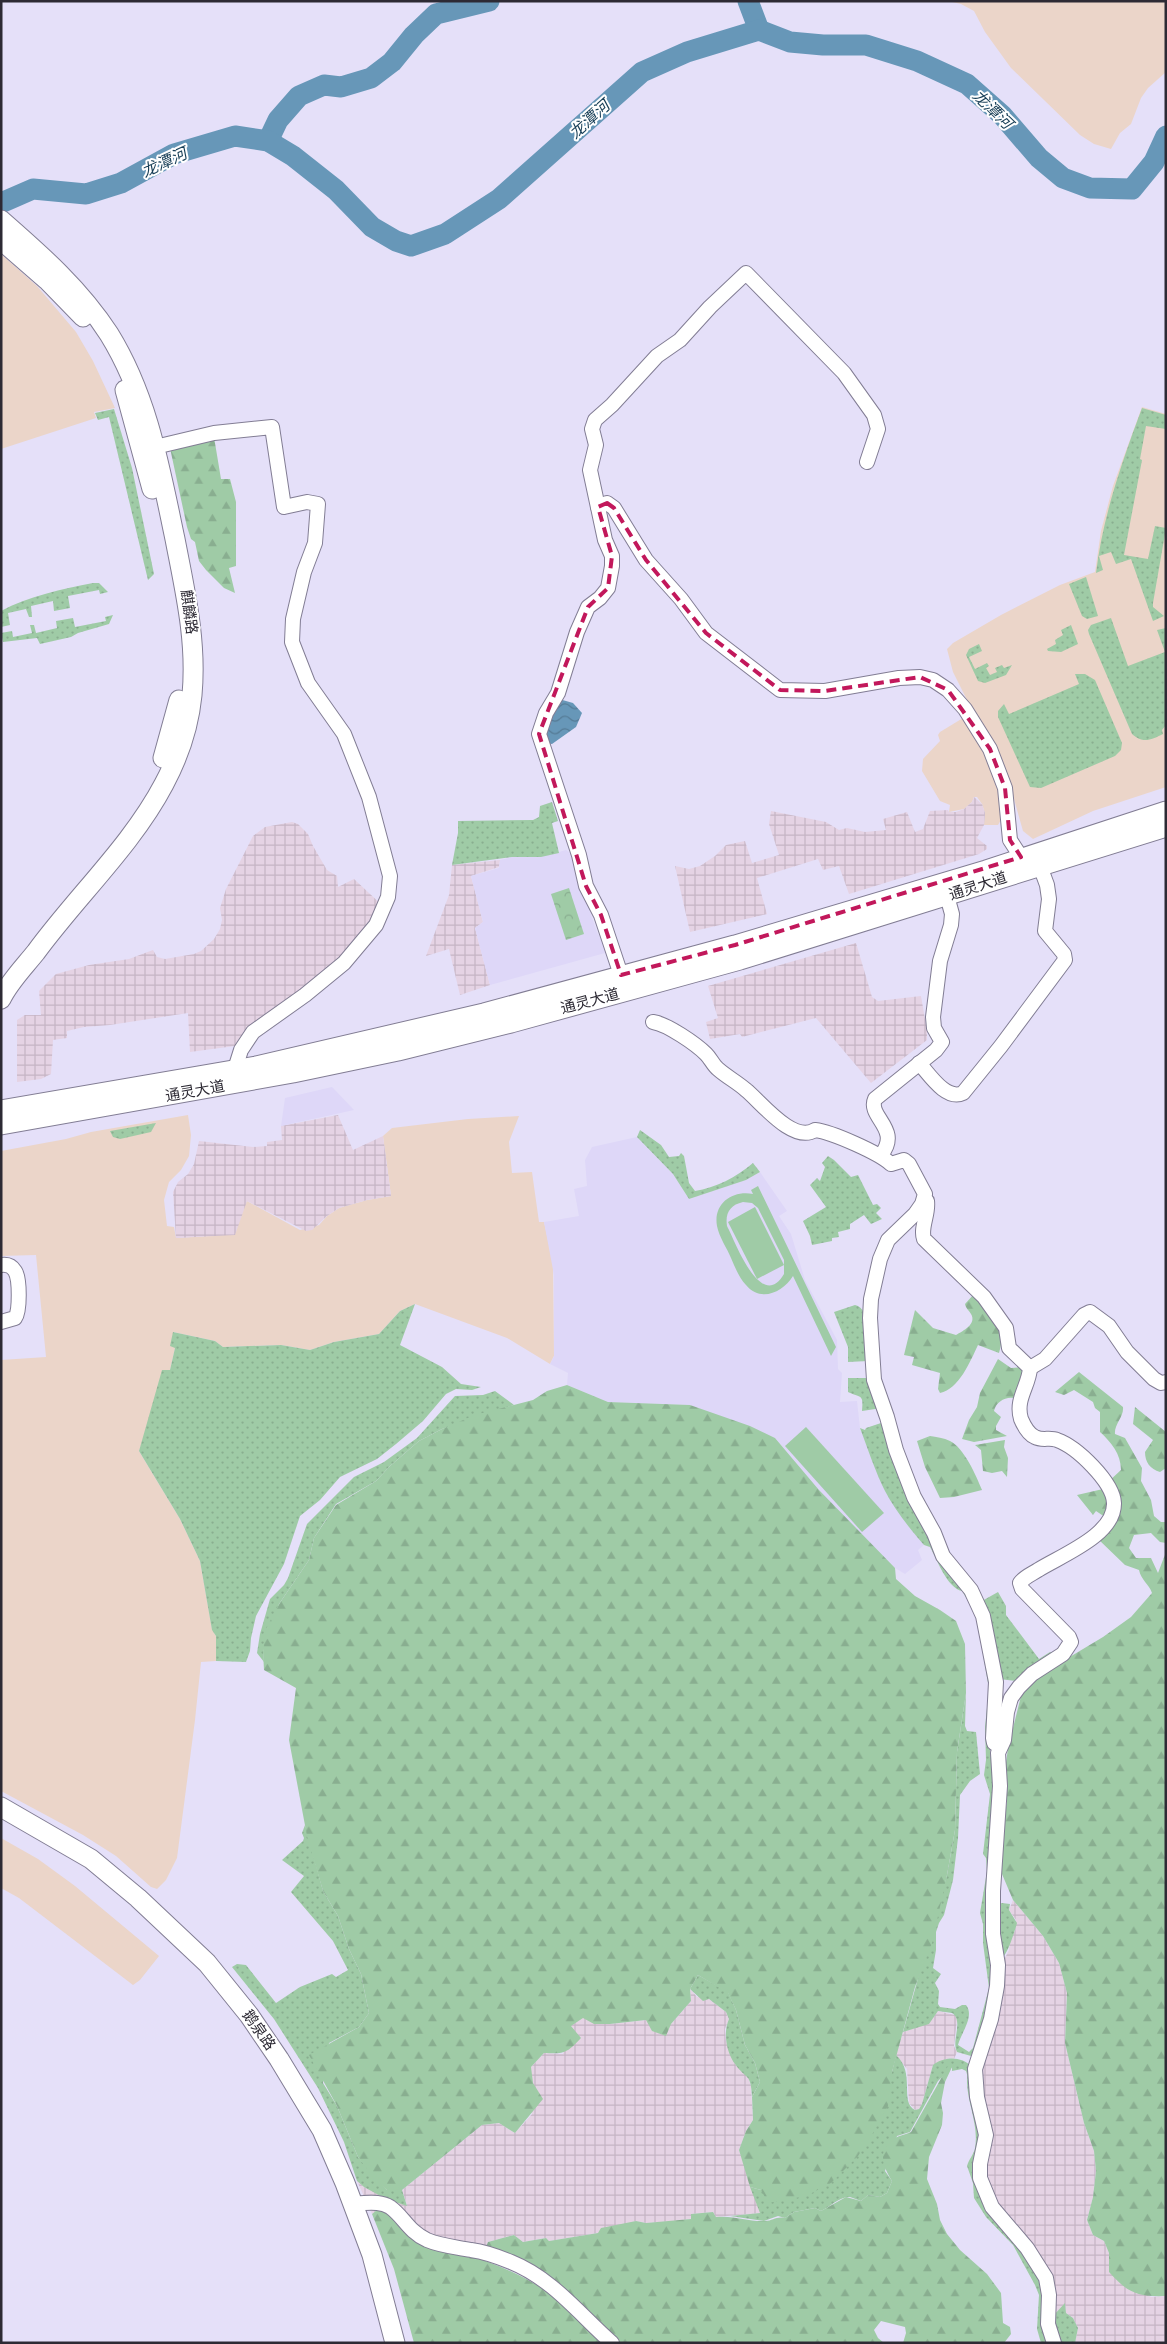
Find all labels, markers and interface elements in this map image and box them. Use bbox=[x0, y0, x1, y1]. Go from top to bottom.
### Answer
water label: 龙潭河 bbox=[969, 86, 1019, 135]
water label: 龙潭河 bbox=[565, 94, 616, 142]
water label: 龙潭河 bbox=[138, 142, 193, 181]
street label: 麒麟路 bbox=[177, 588, 201, 636]
street label: 通灵大道 bbox=[947, 868, 1009, 904]
street label: 通灵大道 bbox=[559, 985, 621, 1017]
street label: 通灵大道 bbox=[164, 1077, 226, 1105]
street label: 鹅泉路 bbox=[239, 2006, 279, 2054]

